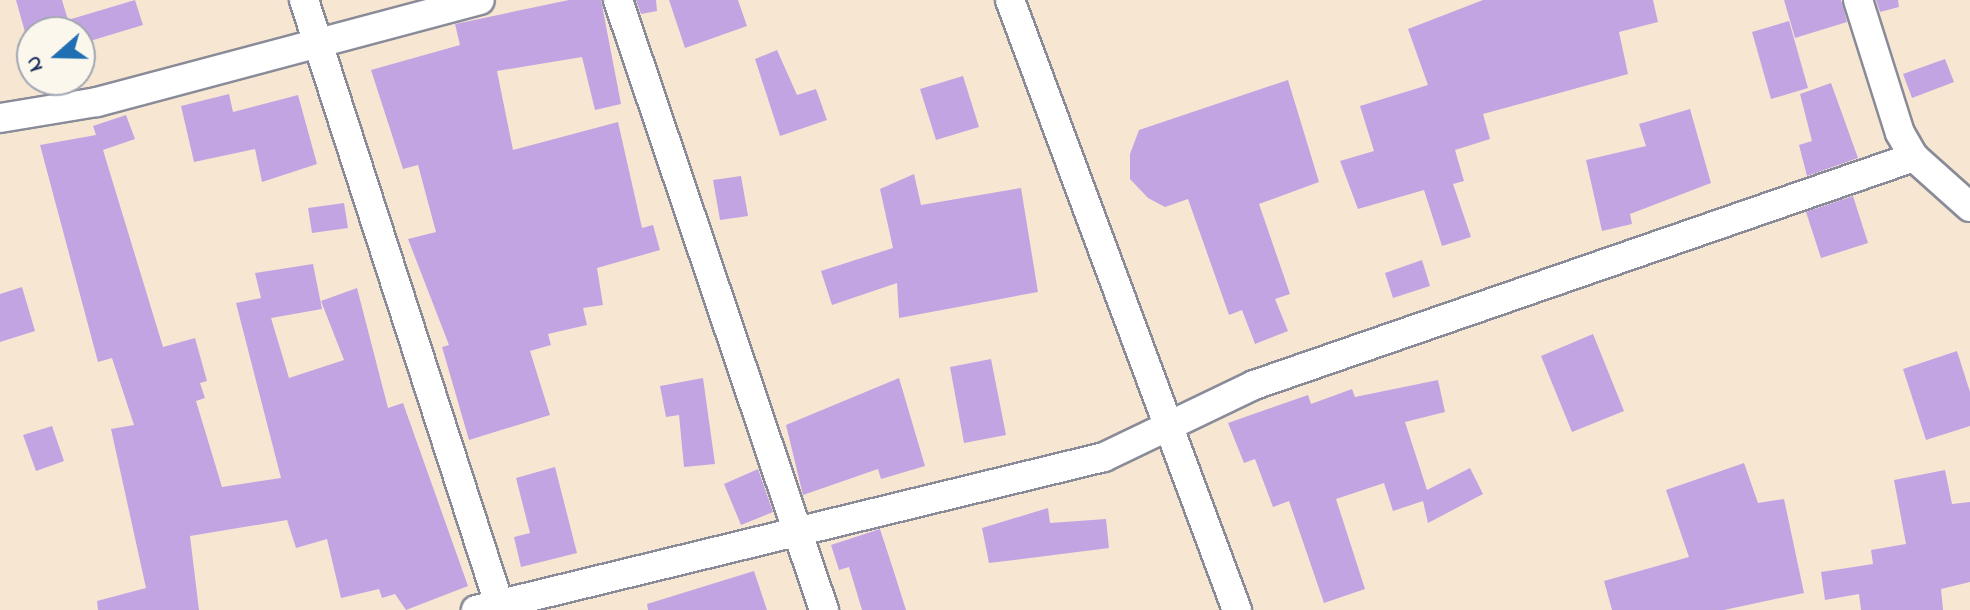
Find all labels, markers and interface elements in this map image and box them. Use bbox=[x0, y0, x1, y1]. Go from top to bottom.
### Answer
north arrow bbox=[16, 16, 96, 96]
text: N bbox=[18, 51, 53, 76]

